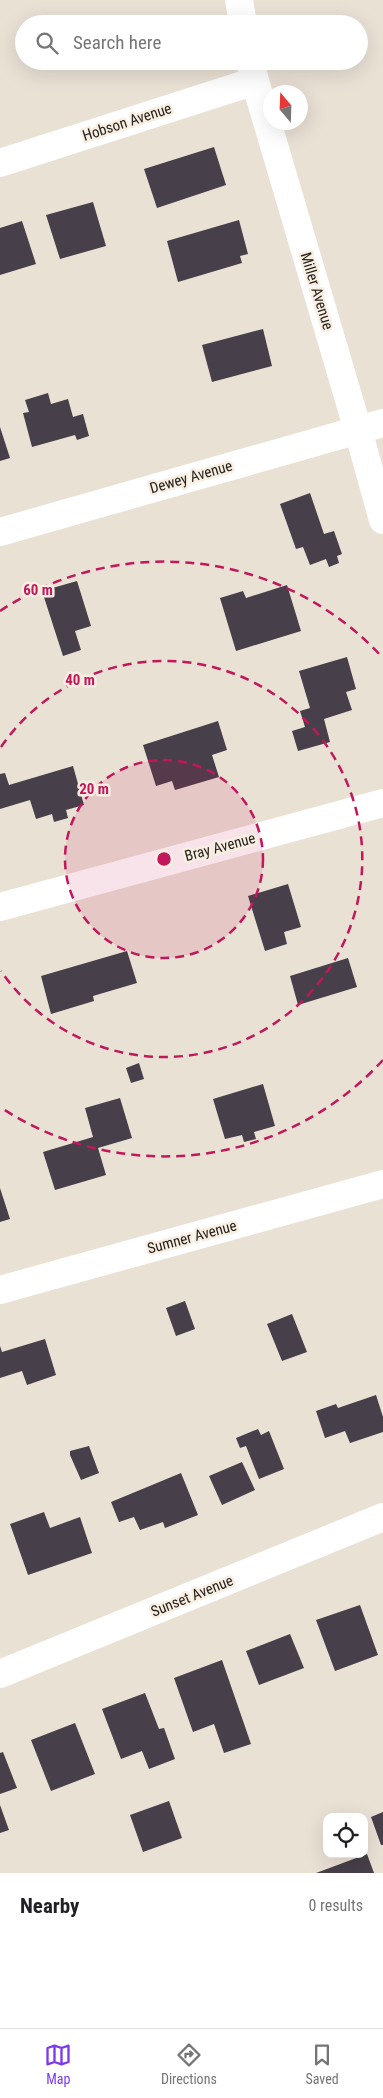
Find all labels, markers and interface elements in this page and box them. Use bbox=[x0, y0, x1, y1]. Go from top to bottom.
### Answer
search box bbox=[15, 15, 368, 70]
icon: search bbox=[33, 29, 61, 57]
text: Search here bbox=[73, 31, 161, 54]
north arrow bbox=[263, 85, 308, 130]
street label: Hobson Avenue bbox=[80, 99, 174, 145]
street label: Miller Avenue bbox=[297, 250, 337, 332]
street label: Dewey Avenue bbox=[148, 457, 234, 497]
text: 60 m bbox=[23, 581, 53, 599]
text: 40 m bbox=[65, 671, 95, 689]
text: 20 m bbox=[79, 780, 109, 798]
street label: Bray Avenue bbox=[183, 829, 257, 865]
centre of rings bbox=[155, 850, 173, 868]
street label: Sumner Avenue bbox=[145, 1216, 239, 1258]
street label: Sunset Avenue bbox=[148, 1571, 236, 1621]
map controls bbox=[323, 1813, 368, 1858]
button: locate bbox=[323, 1813, 368, 1858]
text: Nearby bbox=[20, 1894, 79, 1918]
text: 0 results bbox=[308, 1896, 363, 1915]
tab: Map bbox=[44, 2041, 72, 2087]
tab: Directions bbox=[161, 2041, 217, 2087]
tab: Saved bbox=[305, 2041, 339, 2087]

